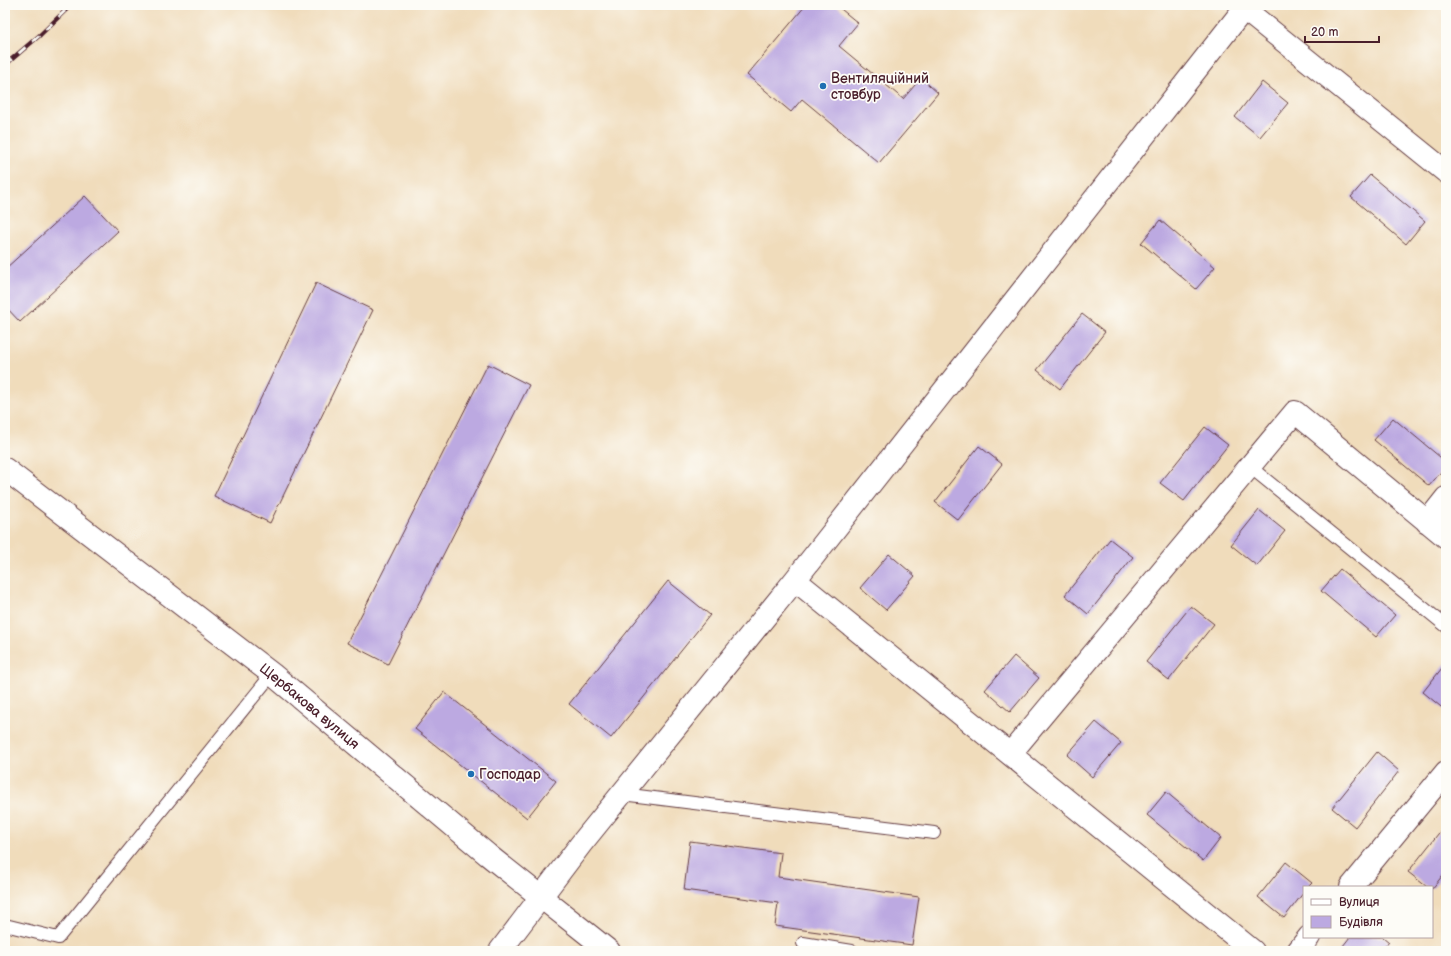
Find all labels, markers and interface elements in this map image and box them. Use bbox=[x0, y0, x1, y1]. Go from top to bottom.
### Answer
scale bar bbox=[1305, 18, 1379, 44]
text: 20 m bbox=[1311, 25, 1338, 40]
place label: Вентиляційний стовбур bbox=[831, 70, 929, 103]
marker: Вентиляційний стовбур bbox=[818, 81, 828, 91]
street label: Щербакова вулиця bbox=[256, 660, 363, 753]
place label: Господар bbox=[479, 766, 541, 783]
marker: Господар bbox=[466, 769, 476, 779]
legend bbox=[1303, 886, 1433, 938]
text: Вулиця bbox=[1339, 895, 1380, 910]
text: Будівля bbox=[1339, 915, 1383, 930]

